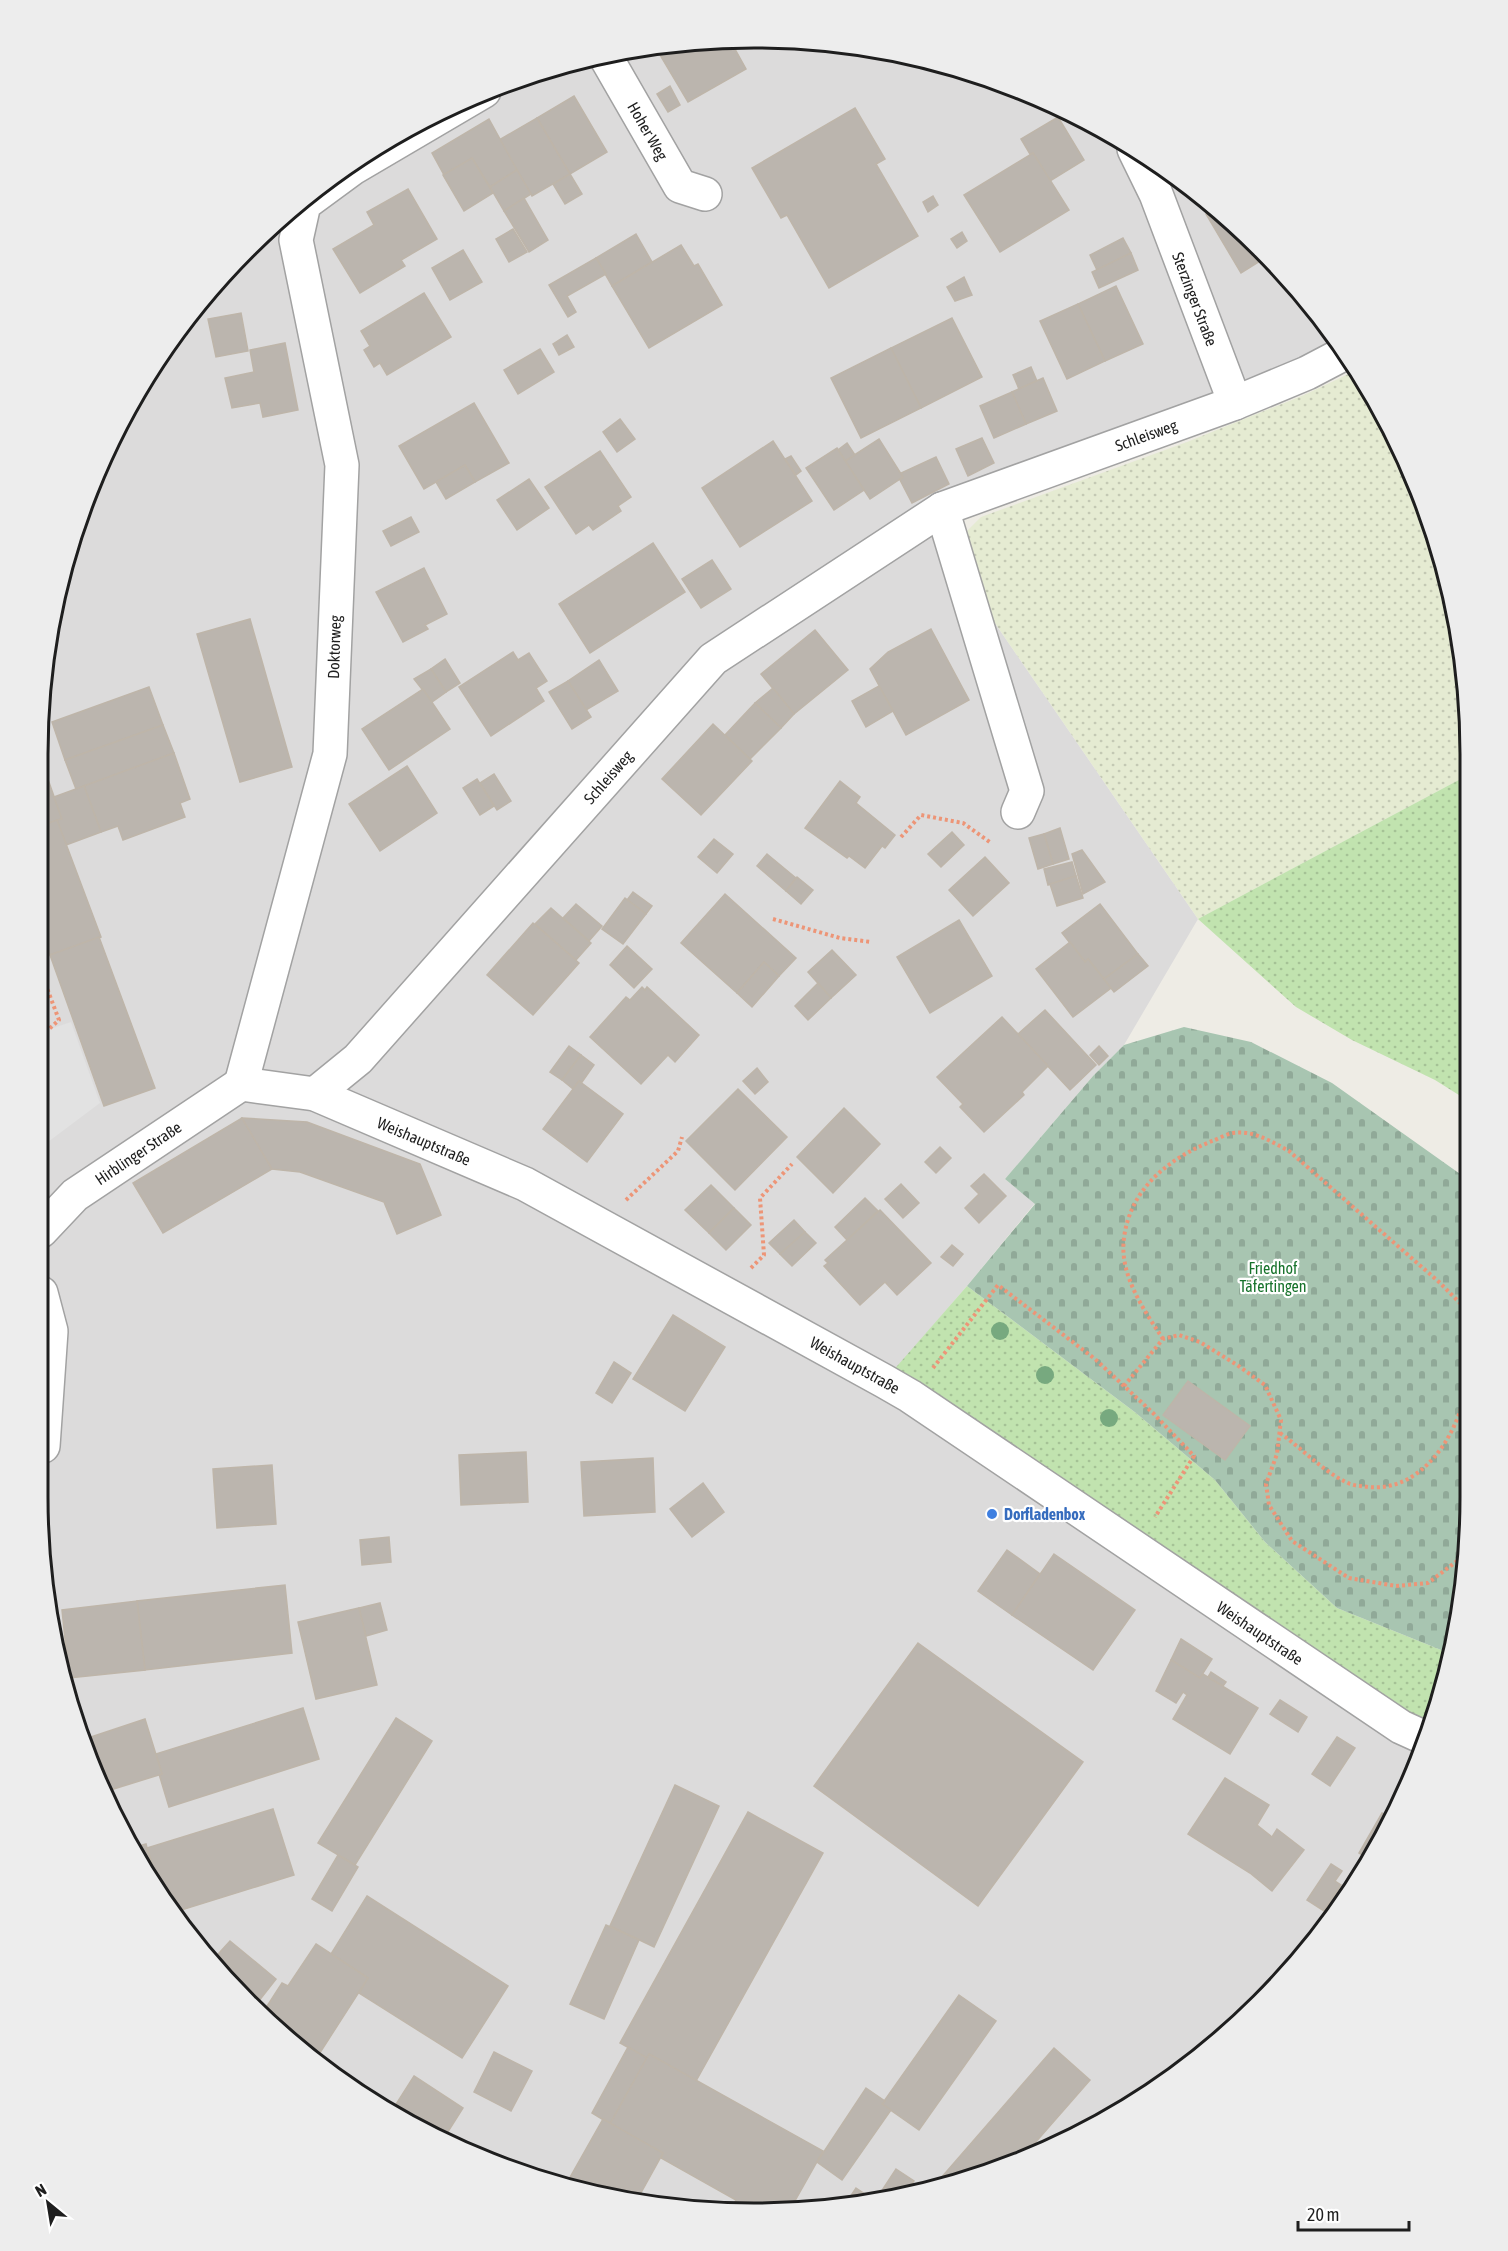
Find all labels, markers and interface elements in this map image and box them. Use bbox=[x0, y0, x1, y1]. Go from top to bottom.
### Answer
street label: Hoher Weg bbox=[623, 99, 672, 164]
street label: Sterzinger Straße bbox=[1168, 250, 1221, 349]
street label: Schleisweg bbox=[1113, 415, 1180, 455]
street label: Doktorweg bbox=[324, 615, 345, 679]
street label: Schleisweg bbox=[580, 747, 637, 808]
street label: Weishauptstraße bbox=[374, 1113, 473, 1170]
street label: Hirblinger Straße bbox=[92, 1118, 185, 1189]
park label: Friedhof Täfertingen bbox=[1239, 1259, 1307, 1296]
street label: Weishauptstraße bbox=[807, 1333, 903, 1398]
place label: Dorfladenbox bbox=[1004, 1505, 1086, 1523]
marker: Dorfladenbox bbox=[985, 1507, 999, 1521]
street label: Weishauptstraße bbox=[1213, 1598, 1306, 1669]
north arrow bbox=[18, 2173, 78, 2233]
text: N bbox=[32, 2180, 49, 2200]
scale bar bbox=[1298, 2194, 1409, 2232]
text: 20 m bbox=[1307, 2204, 1339, 2225]

